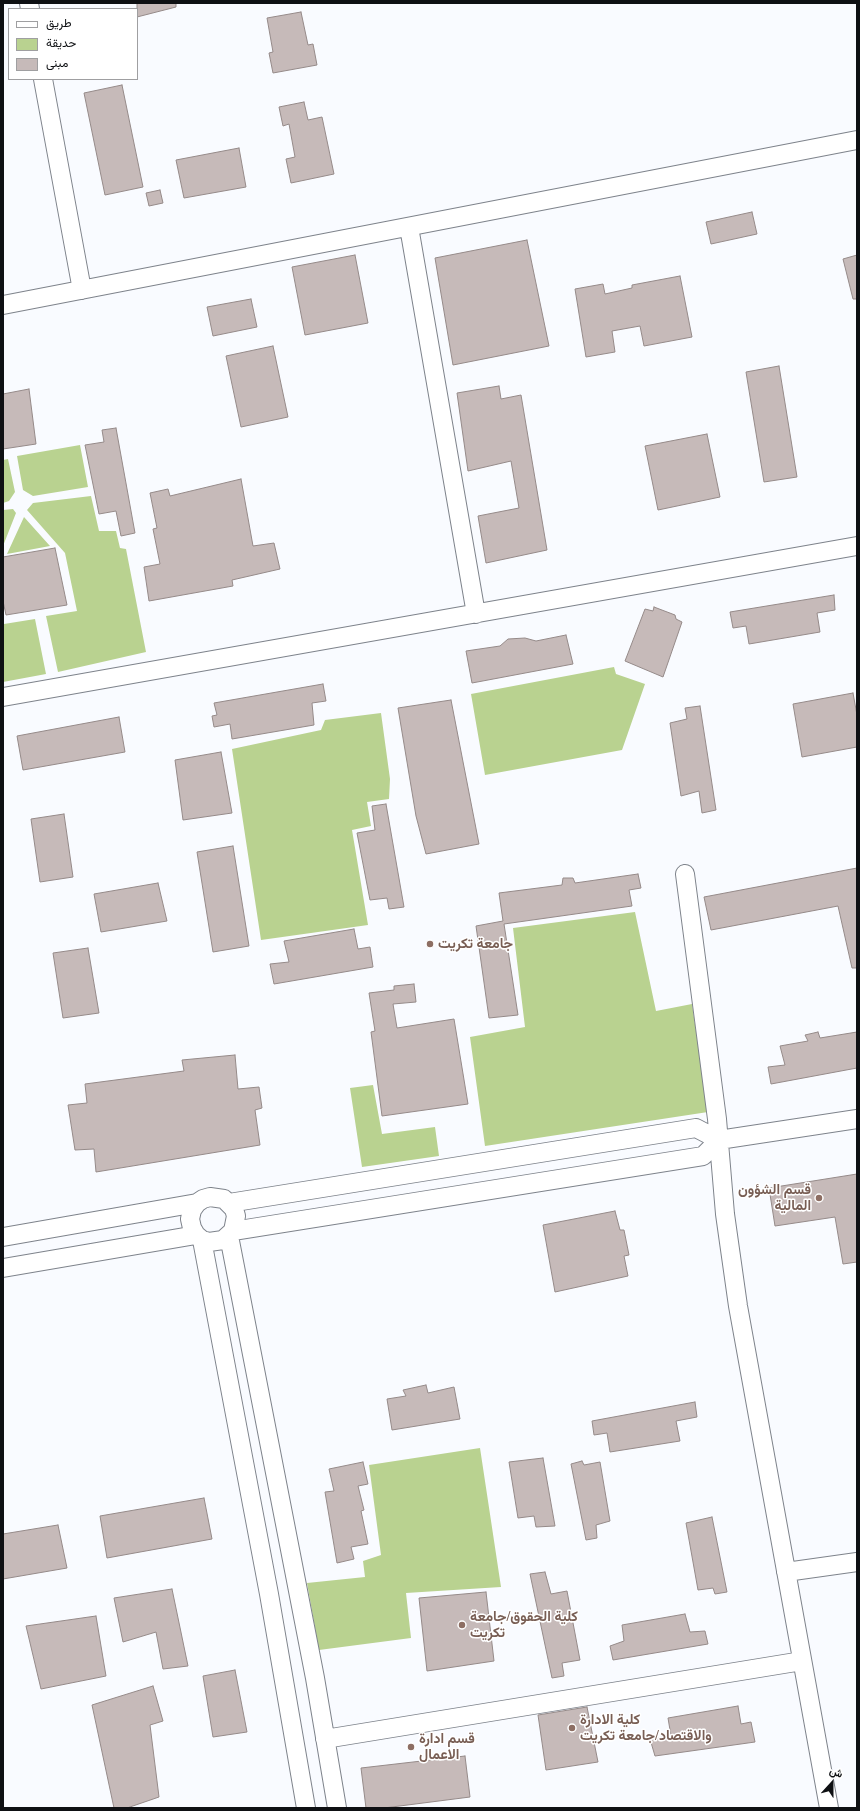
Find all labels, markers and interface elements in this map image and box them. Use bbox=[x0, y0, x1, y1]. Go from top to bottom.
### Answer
legend bbox=[8, 8, 138, 80]
text: طريق bbox=[46, 16, 71, 30]
text: حديقة bbox=[46, 36, 76, 50]
text: مبنى bbox=[46, 56, 68, 70]
place label: جامعة تكريت bbox=[438, 936, 513, 952]
marker: جامعة تكريت bbox=[425, 939, 435, 949]
place label: قسم الشؤون المالية bbox=[738, 1182, 811, 1214]
marker: قسم الشؤون المالية bbox=[814, 1193, 824, 1203]
place label: كلية الحقوق/جامعة تكريت bbox=[470, 1609, 578, 1642]
marker: كلية الحقوق/جامعة تكريت bbox=[457, 1620, 467, 1630]
place label: كلية الادارة والاقتصاد/جامعة تكريت bbox=[580, 1712, 712, 1744]
marker: كلية الادارة والاقتصاد/جامعة تكريت bbox=[567, 1723, 577, 1733]
place label: قسم ادارة الاعمال bbox=[419, 1731, 475, 1764]
marker: قسم ادارة الاعمال bbox=[406, 1742, 416, 1752]
north arrow bbox=[812, 1763, 852, 1803]
text: ش bbox=[828, 1764, 845, 1780]

